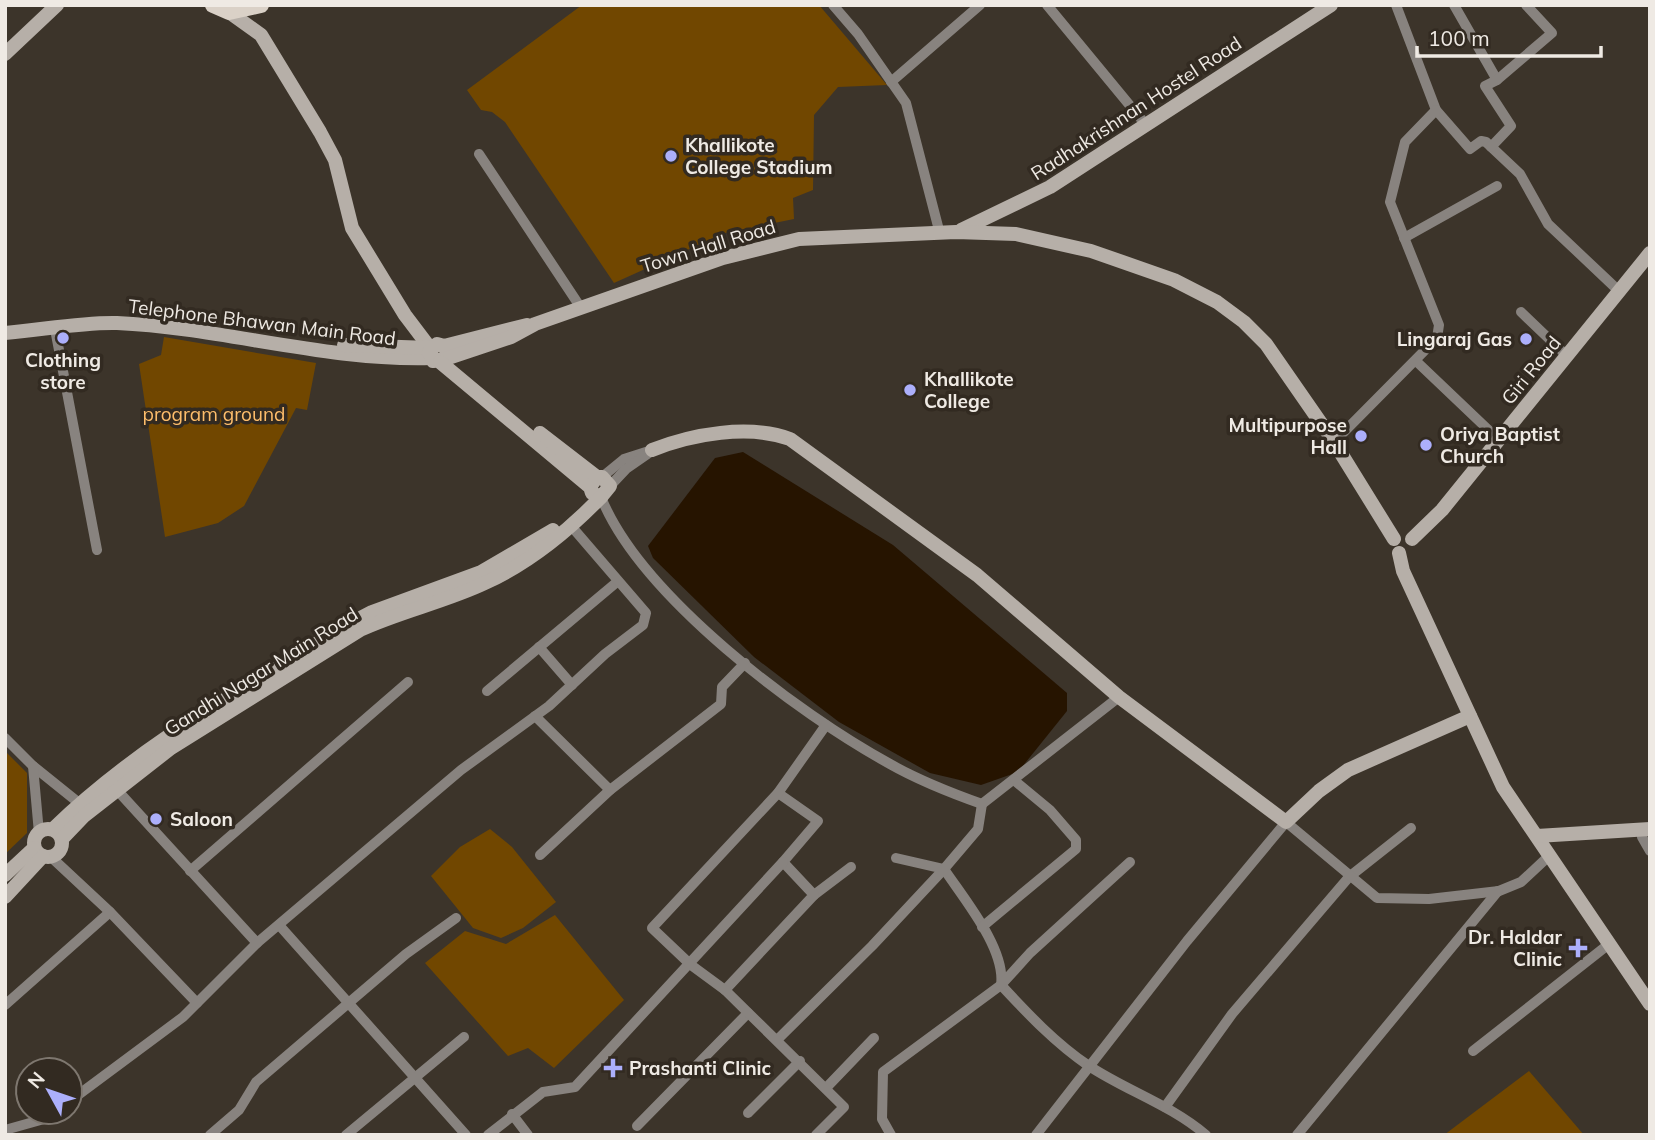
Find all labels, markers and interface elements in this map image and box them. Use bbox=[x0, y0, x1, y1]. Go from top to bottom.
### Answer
scale bar bbox=[1417, 14, 1601, 58]
text: 100 m bbox=[1428, 25, 1490, 51]
street label: Radhakrishnan Hostel Road bbox=[1026, 31, 1246, 185]
place label: Khallikote College Stadium bbox=[685, 133, 833, 179]
marker: Khallikote College Stadium bbox=[663, 148, 679, 164]
street label: Town Hall Road bbox=[638, 214, 778, 278]
street label: Telephone Bhawan Main Road bbox=[127, 294, 397, 350]
place label: Lingaraj Gas bbox=[1397, 327, 1512, 351]
marker: Clothing store bbox=[55, 330, 71, 346]
street label: Giri Road bbox=[1496, 331, 1566, 409]
marker: Lingaraj Gas bbox=[1518, 331, 1534, 347]
place label: Clothing store bbox=[25, 348, 101, 394]
place label: Khallikote College bbox=[924, 367, 1014, 413]
marker: Khallikote College bbox=[902, 382, 918, 398]
park label: program ground bbox=[143, 402, 285, 426]
place label: Multipurpose Hall bbox=[1228, 413, 1347, 459]
place label: Oriya Baptist Church bbox=[1440, 422, 1560, 468]
marker: Multipurpose Hall bbox=[1353, 428, 1369, 444]
marker: Oriya Baptist Church bbox=[1418, 437, 1434, 453]
street label: Gandhi Nagar Main Road bbox=[160, 602, 362, 740]
place label: Saloon bbox=[170, 807, 233, 831]
marker: Saloon bbox=[148, 811, 164, 827]
place label: Dr. Haldar Clinic bbox=[1468, 925, 1563, 971]
marker: Dr. Haldar Clinic bbox=[1568, 938, 1588, 958]
north arrow bbox=[14, 1056, 84, 1126]
place label: Prashanti Clinic bbox=[629, 1056, 772, 1080]
marker: Prashanti Clinic bbox=[603, 1058, 623, 1078]
text: N bbox=[22, 1067, 50, 1093]

